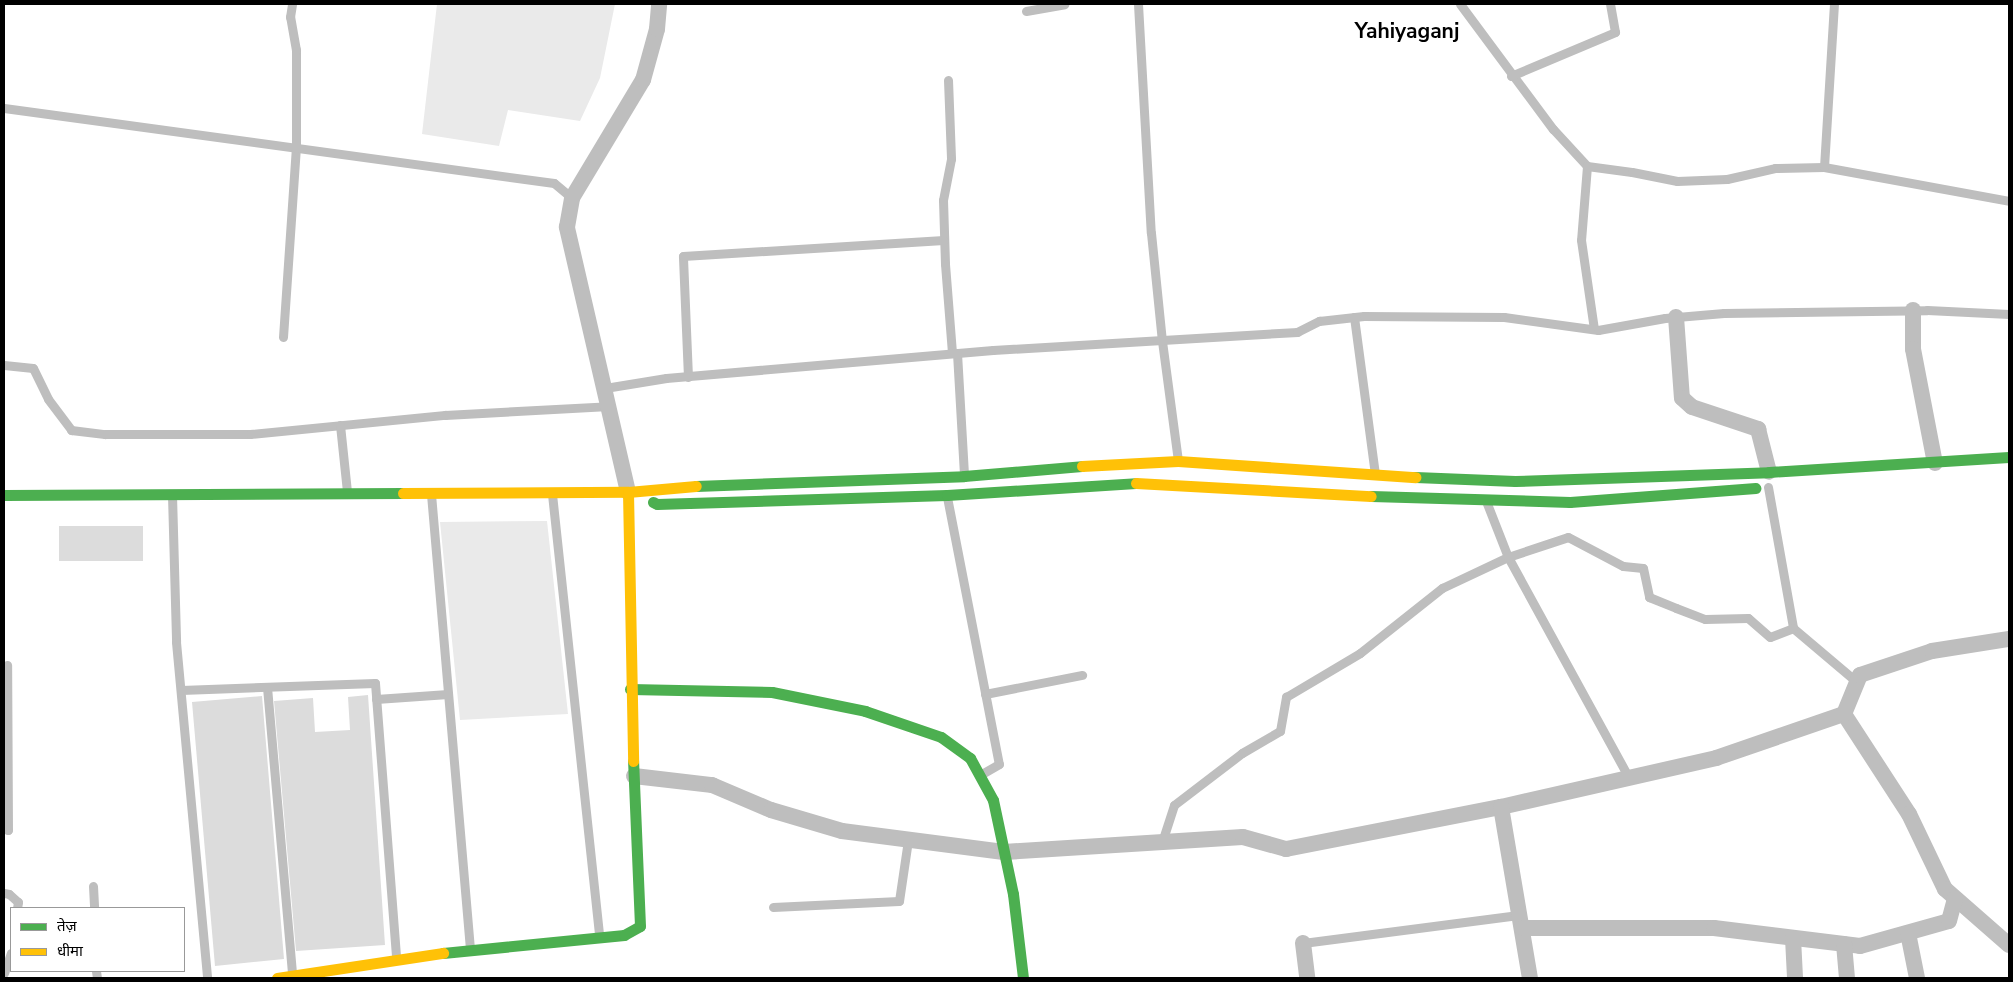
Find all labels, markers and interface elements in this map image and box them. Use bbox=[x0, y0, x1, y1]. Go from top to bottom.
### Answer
district label: Yahiyaganj bbox=[1355, 18, 1459, 44]
legend bbox=[10, 907, 185, 972]
text: तेज़ bbox=[57, 916, 77, 936]
text: धीमा bbox=[57, 941, 83, 961]

